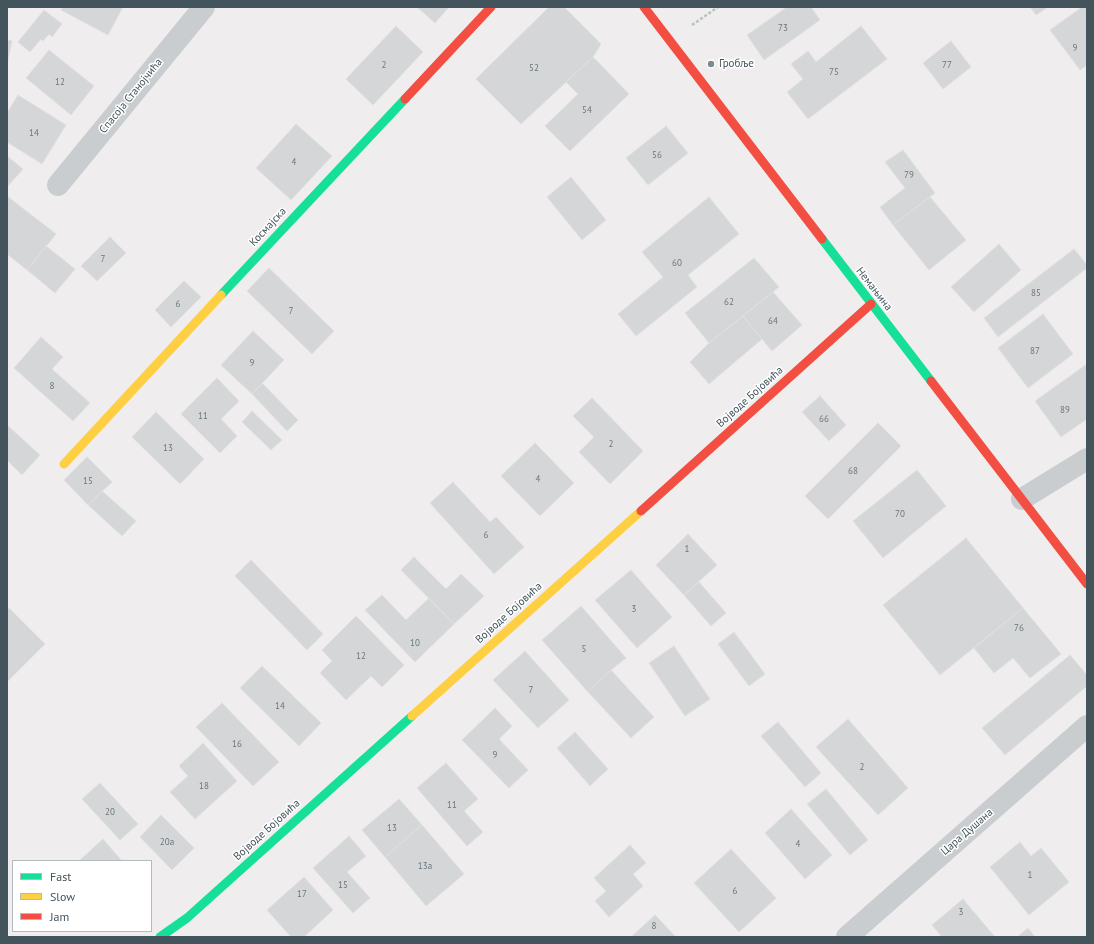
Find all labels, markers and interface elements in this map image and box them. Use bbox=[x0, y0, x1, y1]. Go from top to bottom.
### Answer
house number: 73 bbox=[778, 23, 788, 33]
house number: 9 bbox=[1073, 43, 1077, 53]
street label: Спасоја Станојчића bbox=[97, 56, 165, 136]
place label: Гробље bbox=[719, 57, 754, 71]
marker: Гробље bbox=[706, 59, 716, 69]
house number: 2 bbox=[382, 60, 386, 70]
house number: 77 bbox=[942, 60, 952, 70]
house number: 52 bbox=[529, 63, 539, 73]
house number: 75 bbox=[829, 67, 839, 77]
house number: 12 bbox=[55, 77, 65, 87]
house number: 54 bbox=[582, 105, 592, 115]
house number: 14 bbox=[29, 128, 39, 138]
house number: 56 bbox=[652, 150, 662, 160]
house number: 4 bbox=[292, 157, 296, 167]
house number: 79 bbox=[904, 170, 914, 180]
street label: Космајска bbox=[247, 205, 289, 249]
house number: 7 bbox=[101, 254, 105, 264]
house number: 60 bbox=[672, 258, 682, 268]
street label: Немањина bbox=[853, 265, 895, 313]
house number: 85 bbox=[1031, 288, 1041, 298]
house number: 62 bbox=[724, 297, 734, 307]
house number: 6 bbox=[176, 299, 180, 309]
house number: 7 bbox=[289, 306, 293, 316]
house number: 64 bbox=[768, 316, 778, 326]
house number: 87 bbox=[1030, 346, 1040, 356]
house number: 9 bbox=[250, 358, 254, 368]
street label: Војводе Бојовића bbox=[714, 364, 786, 430]
house number: 8 bbox=[50, 381, 54, 391]
house number: 89 bbox=[1060, 405, 1070, 415]
house number: 11 bbox=[198, 411, 208, 421]
house number: 66 bbox=[819, 414, 829, 424]
house number: 2 bbox=[609, 439, 613, 449]
house number: 13 bbox=[163, 443, 173, 453]
house number: 68 bbox=[848, 466, 858, 476]
house number: 4 bbox=[536, 474, 540, 484]
house number: 15 bbox=[83, 476, 93, 486]
house number: 70 bbox=[895, 509, 905, 519]
house number: 6 bbox=[484, 530, 488, 540]
house number: 1 bbox=[685, 544, 689, 554]
street label: Војводе Бојовића bbox=[473, 580, 545, 646]
house number: 3 bbox=[632, 604, 636, 614]
house number: 76 bbox=[1014, 623, 1024, 633]
house number: 10 bbox=[410, 638, 420, 648]
house number: 5 bbox=[582, 644, 586, 654]
house number: 12 bbox=[356, 651, 366, 661]
house number: 7 bbox=[529, 685, 533, 695]
house number: 14 bbox=[275, 701, 285, 711]
house number: 16 bbox=[232, 739, 242, 749]
house number: 9 bbox=[493, 750, 497, 760]
house number: 2 bbox=[860, 762, 864, 772]
house number: 18 bbox=[199, 781, 209, 791]
street label: Војводе Бојовића bbox=[231, 797, 303, 863]
house number: 11 bbox=[447, 800, 457, 810]
street label: Цара Душана bbox=[938, 806, 996, 858]
house number: 20 bbox=[105, 807, 115, 817]
house number: 13 bbox=[387, 823, 397, 833]
house number: 20a bbox=[160, 837, 174, 847]
house number: 4 bbox=[796, 839, 800, 849]
legend bbox=[12, 860, 152, 932]
house number: 13a bbox=[418, 861, 432, 871]
text: Fast bbox=[50, 869, 71, 884]
house number: 1 bbox=[1028, 870, 1032, 880]
house number: 15 bbox=[338, 880, 348, 890]
house number: 6 bbox=[733, 886, 737, 896]
text: Slow bbox=[50, 889, 75, 904]
house number: 17 bbox=[297, 889, 307, 899]
house number: 3 bbox=[959, 907, 963, 917]
text: Jam bbox=[50, 909, 69, 924]
house number: 8 bbox=[652, 921, 656, 931]

